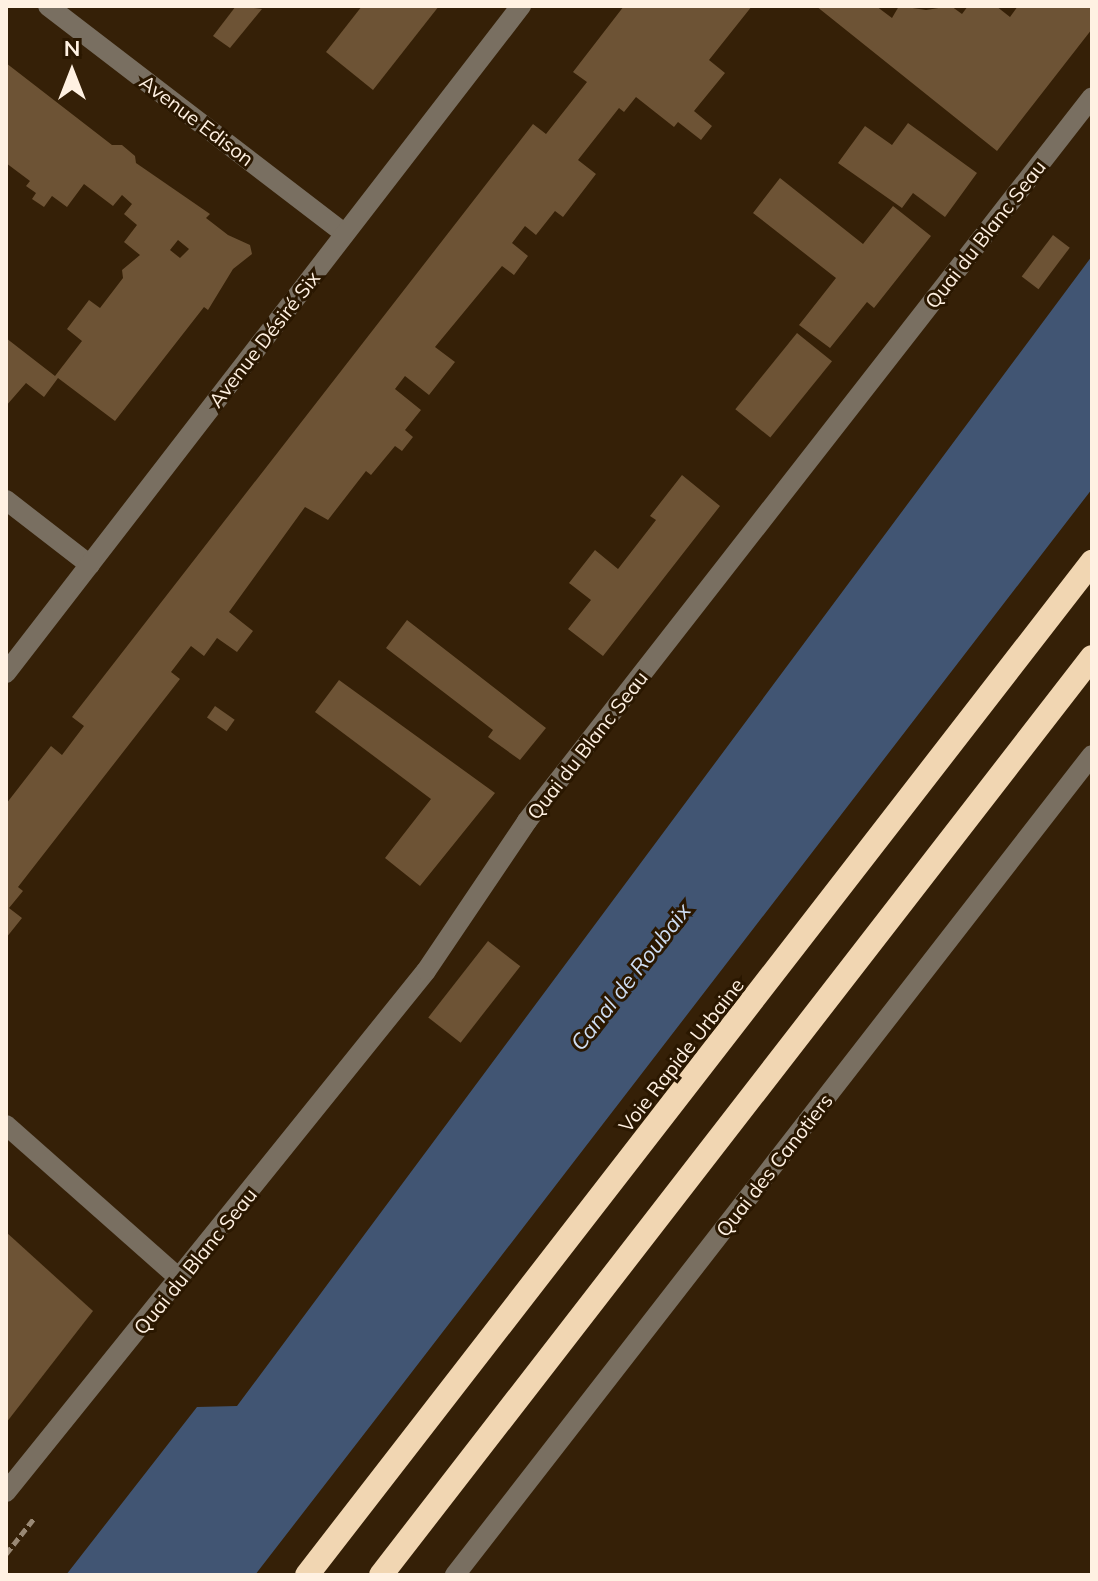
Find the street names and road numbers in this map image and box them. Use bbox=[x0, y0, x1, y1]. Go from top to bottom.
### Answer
street label: Avenue Edison bbox=[135, 69, 259, 171]
street label: Quai du Blanc Seau bbox=[920, 155, 1050, 313]
street label: Avenue Désiré Six bbox=[203, 266, 325, 412]
street label: Quai du Blanc Seau bbox=[522, 666, 652, 824]
street label: Voie Rapide Urbaine bbox=[613, 973, 749, 1137]
street label: Quai des Canotiers bbox=[711, 1089, 837, 1241]
street label: Quai du Blanc Seau bbox=[128, 1183, 262, 1339]

